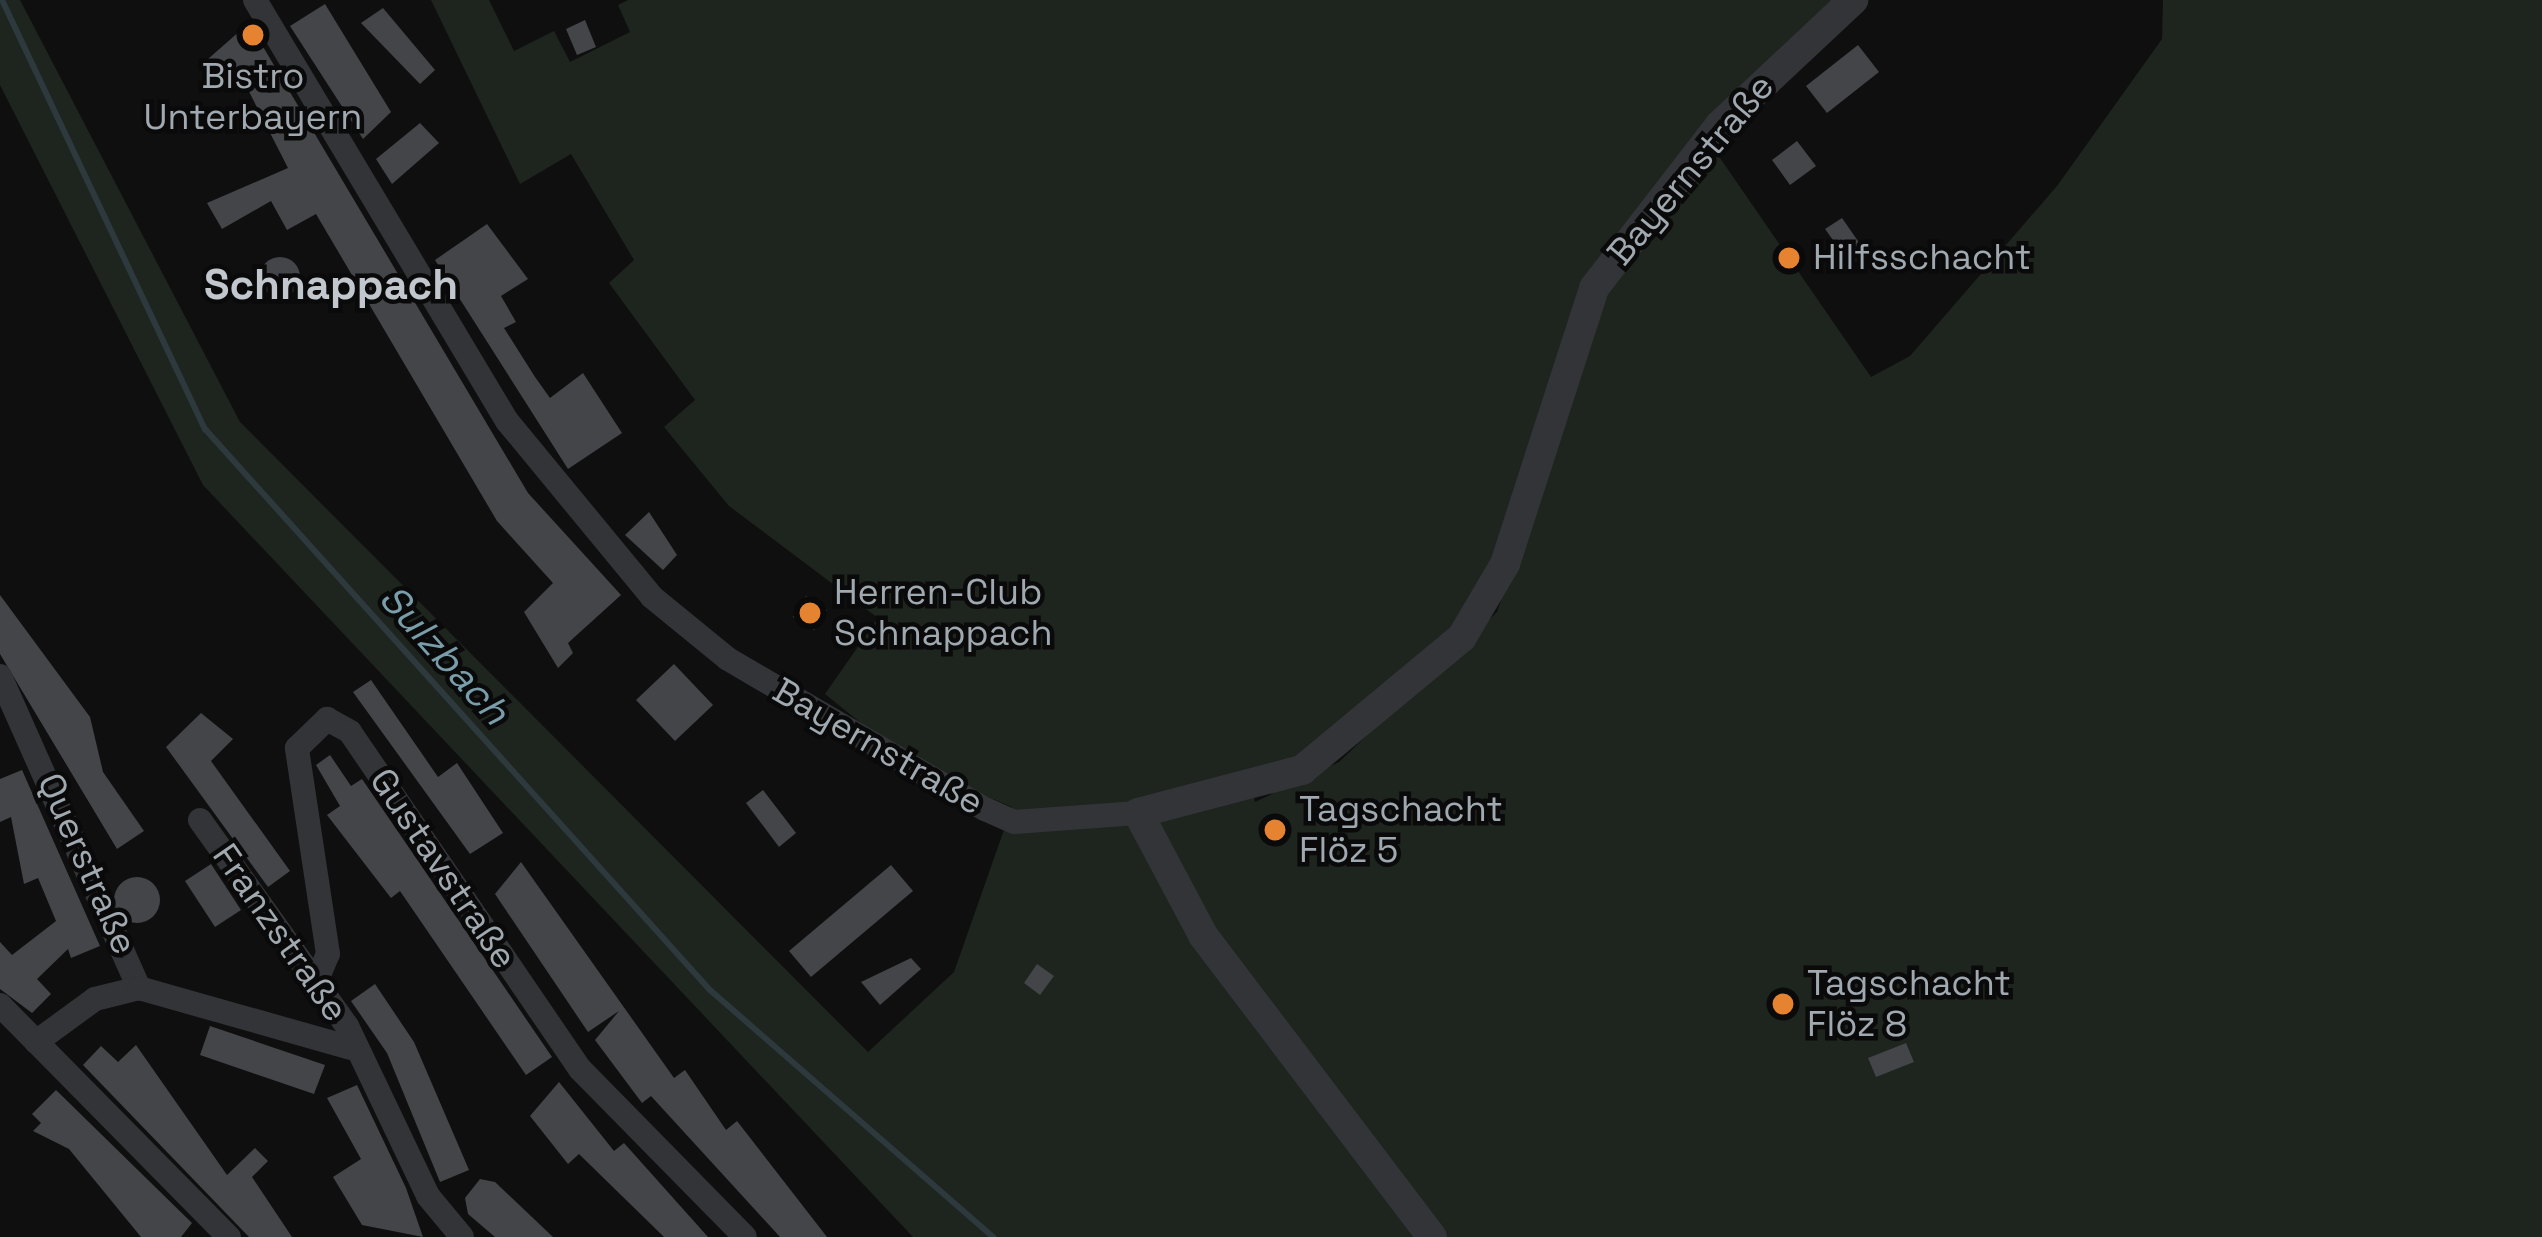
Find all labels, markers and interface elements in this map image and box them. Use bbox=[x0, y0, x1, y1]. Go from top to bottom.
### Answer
marker: Bistro Unterbayern bbox=[240, 22, 266, 48]
place label: Bistro Unterbayern bbox=[144, 54, 362, 139]
street label: Bayernstraße bbox=[1599, 66, 1783, 274]
place label: Hilfsschacht bbox=[1813, 236, 2031, 280]
marker: Hilfsschacht bbox=[1776, 245, 1802, 271]
district label: Schnappach bbox=[204, 260, 458, 310]
place label: Herren-Club Schnappach bbox=[834, 570, 1053, 655]
water label: Sulzbach bbox=[369, 575, 519, 735]
marker: Herren-Club Schnappach bbox=[797, 600, 823, 626]
street label: Bayernstraße bbox=[765, 669, 991, 825]
street label: Gustavstraße bbox=[360, 761, 526, 977]
street label: Querstraße bbox=[28, 767, 146, 961]
place label: Tagschacht Flöz 5 bbox=[1299, 787, 1503, 872]
marker: Tagschacht Flöz 5 bbox=[1262, 817, 1288, 843]
street label: Franzstraße bbox=[203, 836, 357, 1030]
place label: Tagschacht Flöz 8 bbox=[1807, 961, 2011, 1046]
marker: Tagschacht Flöz 8 bbox=[1770, 991, 1796, 1017]

